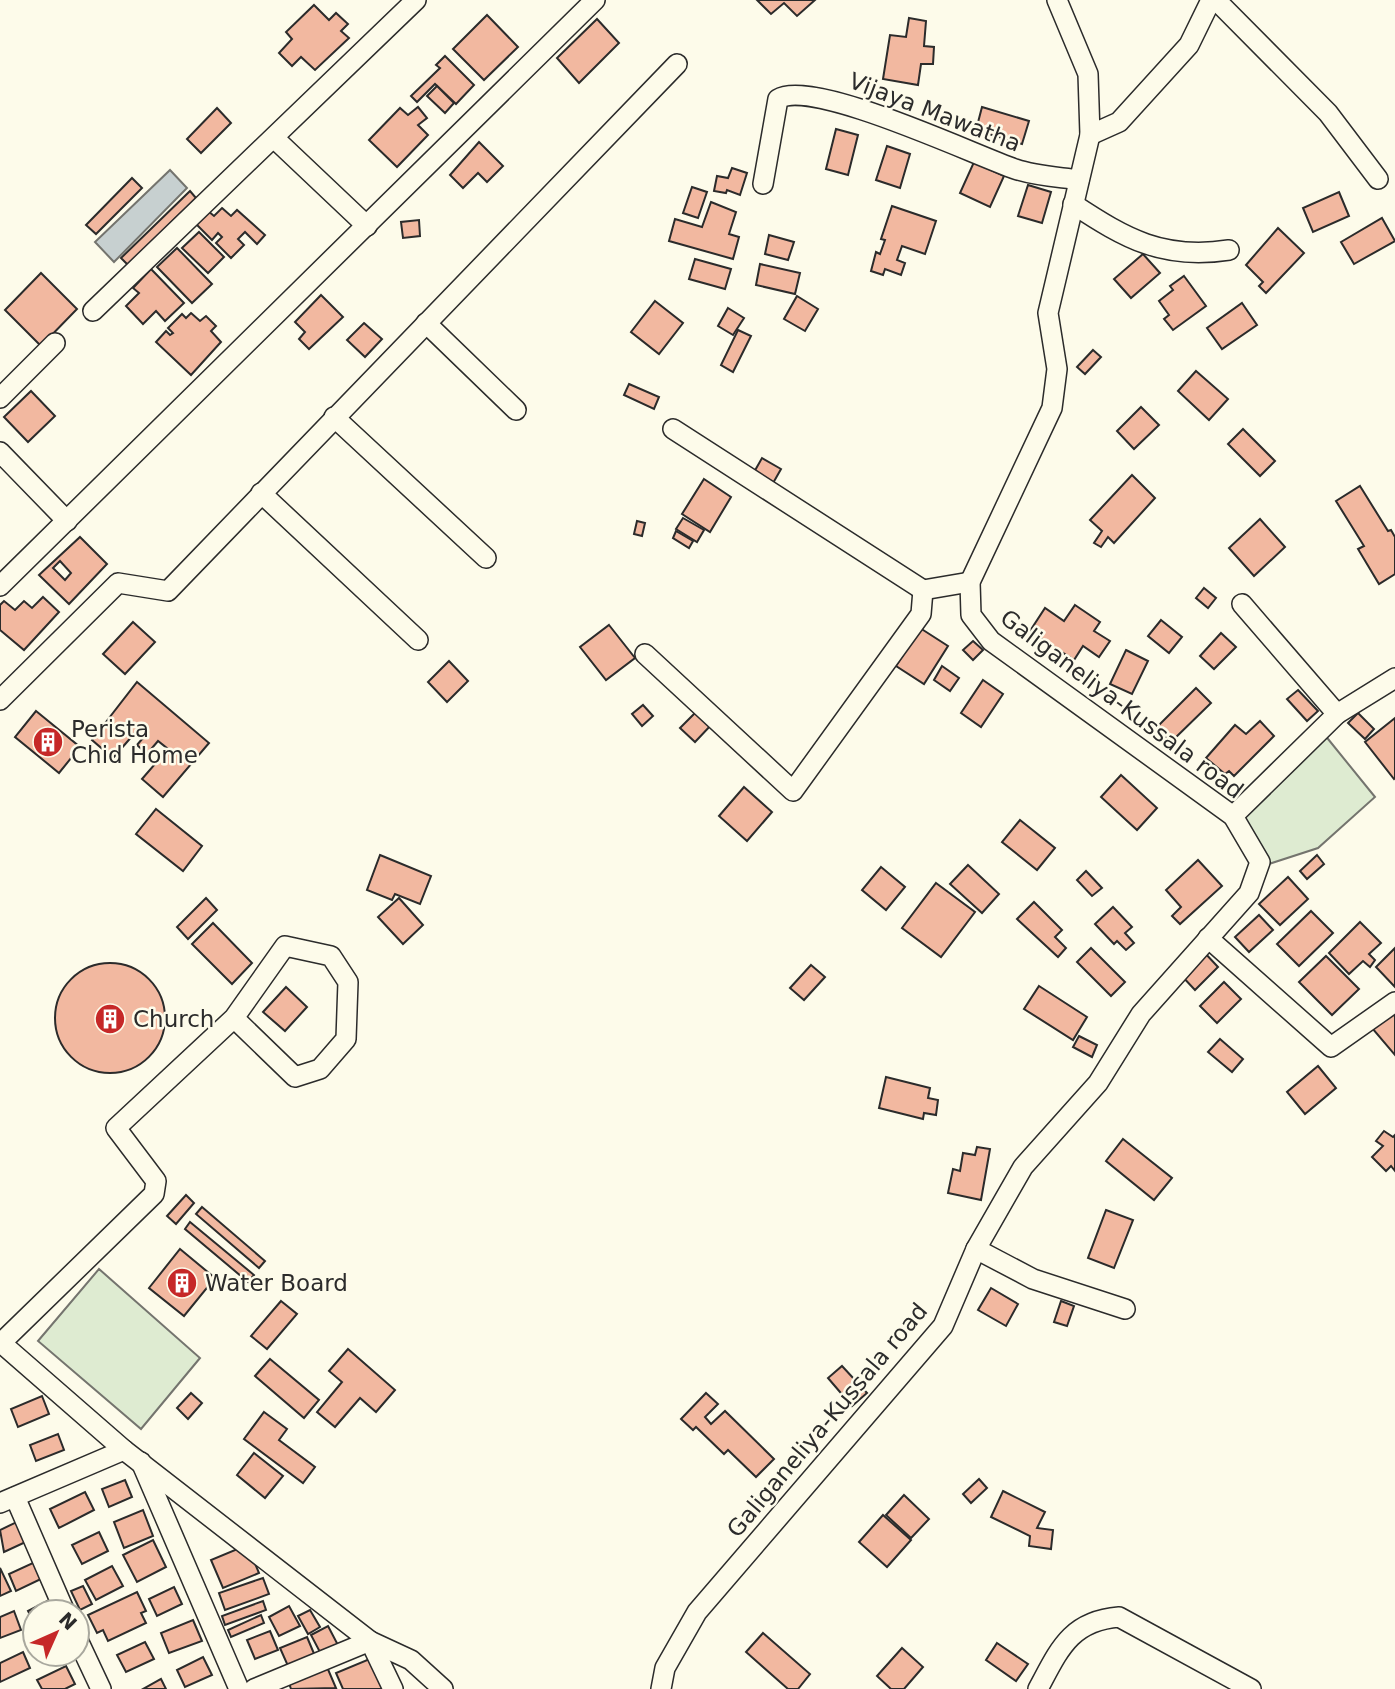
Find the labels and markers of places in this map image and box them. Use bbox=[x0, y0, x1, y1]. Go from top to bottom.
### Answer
place label: Perista Chid Home bbox=[71, 716, 198, 768]
building icon: Perista Chid Home bbox=[31, 725, 65, 759]
building icon: Church bbox=[93, 1002, 127, 1036]
place label: Church bbox=[133, 1006, 214, 1032]
building icon: Water Board bbox=[165, 1266, 199, 1300]
place label: Water Board bbox=[205, 1270, 348, 1296]

